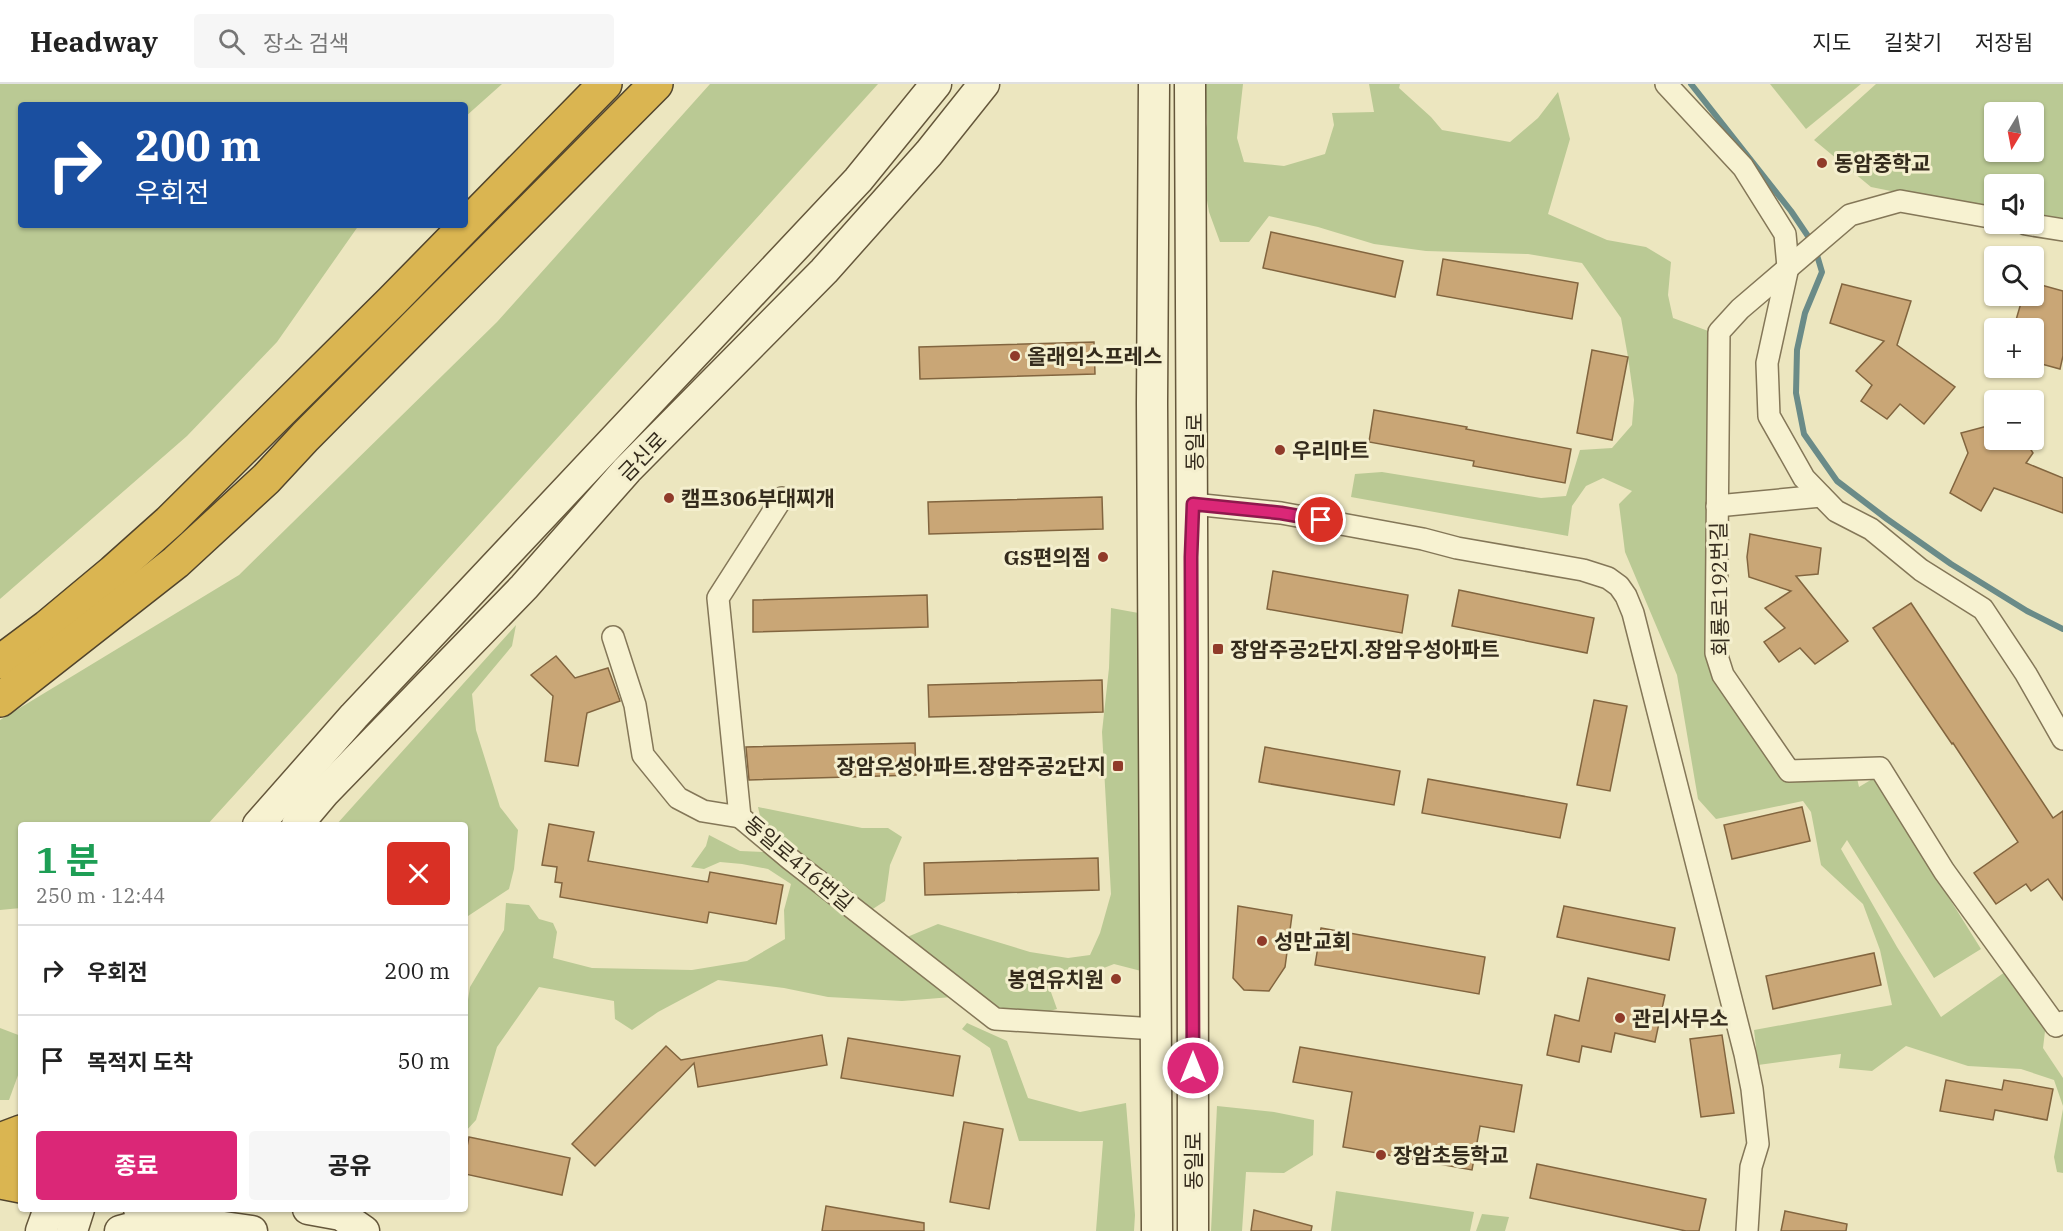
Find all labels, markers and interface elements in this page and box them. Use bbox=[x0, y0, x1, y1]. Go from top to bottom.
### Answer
search box bbox=[194, 14, 614, 68]
text: Headway bbox=[30, 23, 158, 60]
icon: search bbox=[215, 25, 248, 58]
text: 장소 검색 bbox=[263, 28, 349, 57]
text: 지도 bbox=[1812, 28, 1851, 56]
text: 길찾기 bbox=[1884, 28, 1942, 56]
text: 저장됨 bbox=[1975, 28, 2033, 56]
north arrow bbox=[1984, 102, 2044, 162]
map controls bbox=[1984, 102, 2044, 450]
text: 200 m bbox=[135, 118, 261, 173]
icon: right bbox=[36, 126, 114, 204]
place label: 동암중학교 bbox=[1834, 149, 1931, 177]
marker: 동암중학교 bbox=[1815, 156, 1829, 170]
text: 우회전 bbox=[135, 174, 210, 209]
button: sound bbox=[1984, 174, 2044, 234]
button: search bbox=[1984, 246, 2044, 306]
button: + bbox=[1984, 318, 2044, 378]
place label: 올래익스프레스 bbox=[1027, 342, 1162, 370]
marker: 올래익스프레스 bbox=[1008, 349, 1022, 363]
button: − bbox=[1984, 390, 2044, 450]
street label: 동일로 bbox=[1180, 413, 1208, 471]
street label: 금신로 bbox=[612, 425, 672, 487]
place label: 우리마트 bbox=[1292, 436, 1369, 464]
marker: 우리마트 bbox=[1273, 443, 1287, 457]
place label: 캠프306부대찌개 bbox=[681, 484, 835, 512]
marker: 캠프306부대찌개 bbox=[662, 491, 676, 505]
pin bbox=[1295, 494, 1346, 545]
icon: arrive bbox=[1304, 503, 1337, 536]
street label: 회룡로192번길 bbox=[1704, 522, 1734, 656]
place label: GS편의점 bbox=[1004, 543, 1091, 571]
marker: GS편의점 bbox=[1096, 550, 1110, 564]
place label: 장암주공2단지.장암우성아파트 bbox=[1230, 635, 1500, 663]
marker: 장암주공2단지.장암우성아파트 bbox=[1211, 642, 1225, 656]
place label: 장암우성아파트.장암주공2단지 bbox=[836, 752, 1106, 780]
marker: 장암우성아파트.장암주공2단지 bbox=[1111, 759, 1125, 773]
street label: 동일로416번길 bbox=[739, 809, 859, 917]
text: 1 분 bbox=[36, 836, 99, 883]
button: close bbox=[387, 842, 450, 905]
text: 250 m · 12:44 bbox=[36, 882, 165, 909]
place label: 성만교회 bbox=[1274, 927, 1351, 955]
marker: 성만교회 bbox=[1255, 934, 1269, 948]
icon: right bbox=[36, 954, 69, 987]
text: 200 m bbox=[384, 956, 450, 985]
text: 우회전 bbox=[87, 957, 148, 986]
place label: 봉연유치원 bbox=[1007, 965, 1104, 993]
marker: 봉연유치원 bbox=[1109, 972, 1123, 986]
place label: 관리사무소 bbox=[1632, 1004, 1729, 1032]
marker: 관리사무소 bbox=[1613, 1011, 1627, 1025]
position arrow bbox=[1161, 1036, 1225, 1100]
icon: arrive bbox=[36, 1044, 69, 1077]
text: 50 m bbox=[398, 1046, 450, 1075]
text: 목적지 도착 bbox=[87, 1047, 193, 1076]
button: 종료 bbox=[36, 1131, 237, 1200]
button: 공유 bbox=[249, 1131, 450, 1200]
street label: 동일로 bbox=[1179, 1132, 1207, 1190]
place label: 장암초등학교 bbox=[1393, 1141, 1509, 1169]
marker: 장암초등학교 bbox=[1374, 1148, 1388, 1162]

